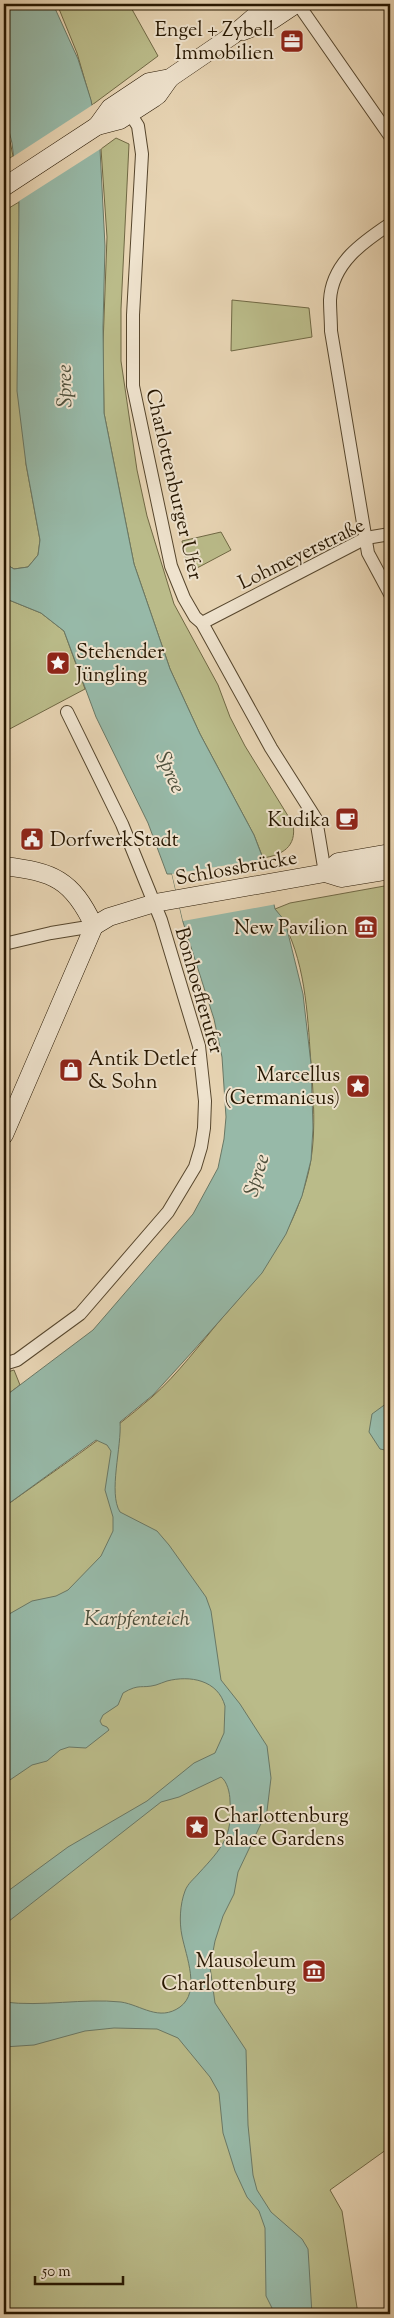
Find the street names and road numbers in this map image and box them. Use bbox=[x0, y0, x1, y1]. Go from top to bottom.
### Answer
street label: Charlottenburger Ufer bbox=[136, 386, 209, 583]
street label: Lohmeyerstraße bbox=[234, 512, 370, 598]
street label: Schlossbrücke bbox=[173, 844, 300, 894]
street label: Bonhoefferufer bbox=[166, 924, 230, 1058]

